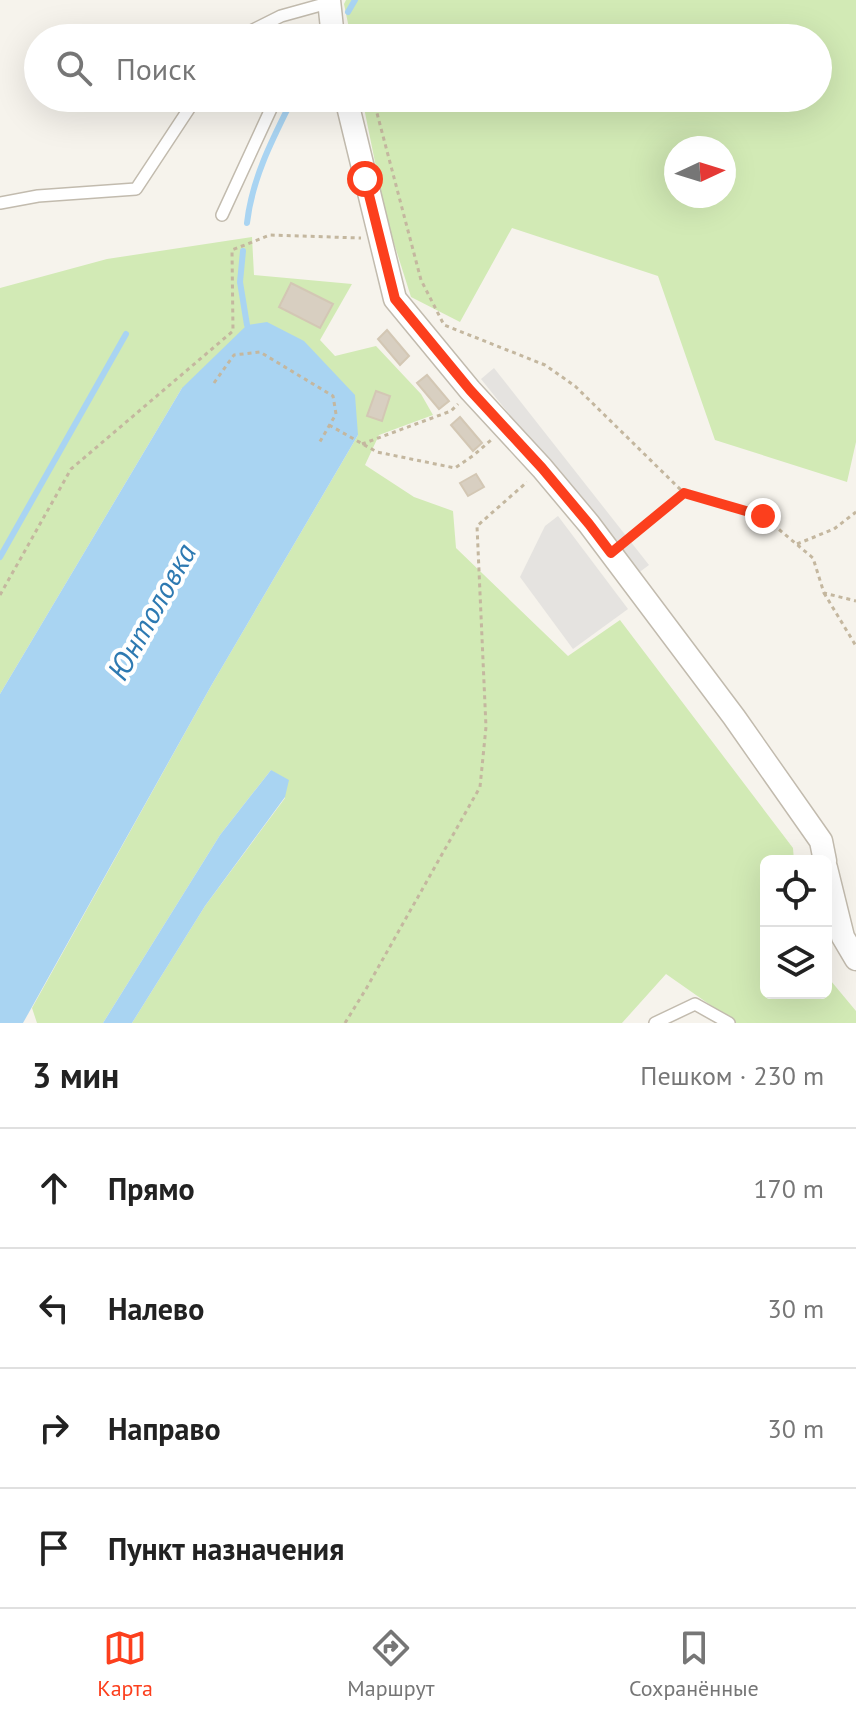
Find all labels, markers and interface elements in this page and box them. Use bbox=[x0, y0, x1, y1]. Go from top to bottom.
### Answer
search box bbox=[24, 24, 832, 112]
icon: search bbox=[52, 46, 96, 90]
text: Поиск bbox=[116, 49, 196, 88]
north arrow bbox=[664, 136, 736, 208]
route start bbox=[347, 161, 383, 197]
route end bbox=[745, 498, 781, 534]
water label: Юнтоловка bbox=[97, 536, 204, 686]
map controls bbox=[760, 855, 832, 999]
button: locate bbox=[760, 855, 832, 927]
button: layers bbox=[760, 927, 832, 999]
text: 3 мин bbox=[32, 1053, 119, 1097]
text: Пешком · 230 m bbox=[640, 1059, 824, 1092]
icon: ahead bbox=[32, 1166, 76, 1210]
text: Прямо bbox=[108, 1169, 195, 1208]
text: 170 m bbox=[753, 1172, 824, 1205]
icon: left bbox=[32, 1286, 76, 1330]
text: Налево bbox=[108, 1289, 204, 1328]
text: 30 m bbox=[768, 1292, 824, 1325]
icon: right bbox=[32, 1406, 76, 1450]
text: Направо bbox=[108, 1409, 221, 1448]
text: 30 m bbox=[768, 1412, 824, 1445]
icon: arrive bbox=[32, 1526, 76, 1570]
text: Пункт назначения bbox=[108, 1529, 344, 1568]
tab: Карта bbox=[97, 1626, 153, 1702]
tab: Маршрут bbox=[347, 1626, 434, 1702]
tab: Сохранённые bbox=[629, 1626, 759, 1702]

